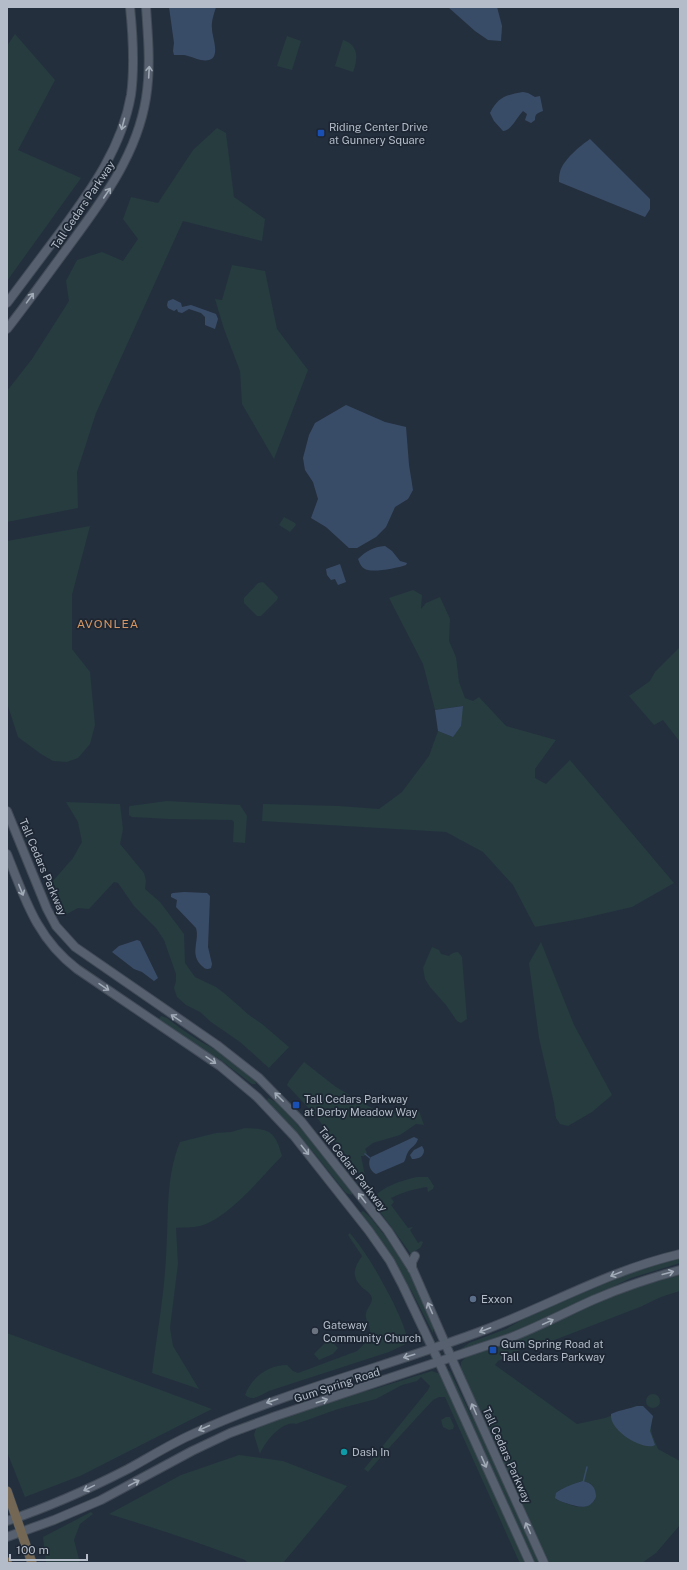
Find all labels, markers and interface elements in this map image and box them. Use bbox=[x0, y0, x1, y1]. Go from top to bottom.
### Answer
one-way arrow bbox=[145, 66, 152, 79]
one-way arrow bbox=[119, 118, 126, 131]
place label: Riding Center Drive at Gunnery Square bbox=[329, 121, 428, 146]
marker: Riding Center Drive at Gunnery Square bbox=[316, 128, 326, 138]
street label: Tall Cedars Parkway bbox=[49, 158, 117, 251]
one-way arrow bbox=[103, 187, 111, 199]
one-way arrow bbox=[26, 293, 34, 304]
district label: AVONLEA bbox=[77, 617, 139, 631]
street label: Tall Cedars Parkway bbox=[17, 817, 69, 917]
one-way arrow bbox=[18, 884, 26, 896]
one-way arrow bbox=[98, 983, 109, 991]
one-way arrow bbox=[171, 1014, 182, 1022]
one-way arrow bbox=[205, 1056, 216, 1064]
one-way arrow bbox=[274, 1092, 284, 1102]
place label: Tall Cedars Parkway at Derby Meadow Way bbox=[304, 1093, 417, 1118]
marker: Tall Cedars Parkway at Derby Meadow Way bbox=[291, 1100, 301, 1110]
street label: Tall Cedars Parkway bbox=[316, 1124, 390, 1214]
one-way arrow bbox=[300, 1144, 309, 1155]
one-way arrow bbox=[357, 1192, 366, 1203]
one-way arrow bbox=[661, 1269, 674, 1276]
one-way arrow bbox=[611, 1270, 623, 1278]
place label: Exxon bbox=[481, 1293, 512, 1305]
marker: Exxon bbox=[468, 1294, 478, 1304]
one-way arrow bbox=[426, 1302, 433, 1314]
one-way arrow bbox=[541, 1318, 553, 1325]
place label: Gateway Community Church bbox=[323, 1319, 421, 1344]
marker: Gateway Community Church bbox=[310, 1326, 320, 1336]
one-way arrow bbox=[480, 1326, 492, 1334]
place label: Gum Spring Road at Tall Cedars Parkway bbox=[501, 1338, 605, 1363]
marker: Gum Spring Road at Tall Cedars Parkway bbox=[488, 1345, 498, 1355]
one-way arrow bbox=[402, 1353, 415, 1360]
street label: Gum Spring Road bbox=[293, 1365, 381, 1405]
one-way arrow bbox=[315, 1397, 328, 1404]
one-way arrow bbox=[266, 1398, 278, 1406]
one-way arrow bbox=[470, 1404, 477, 1416]
street label: Tall Cedars Parkway bbox=[480, 1405, 534, 1505]
one-way arrow bbox=[199, 1425, 211, 1433]
place label: Dash In bbox=[352, 1446, 390, 1458]
marker: Dash In bbox=[339, 1447, 349, 1457]
one-way arrow bbox=[481, 1455, 488, 1467]
one-way arrow bbox=[128, 1479, 140, 1487]
one-way arrow bbox=[83, 1485, 95, 1492]
one-way arrow bbox=[523, 1522, 531, 1534]
scale bar bbox=[10, 1536, 87, 1562]
text: 100 m bbox=[16, 1543, 49, 1557]

